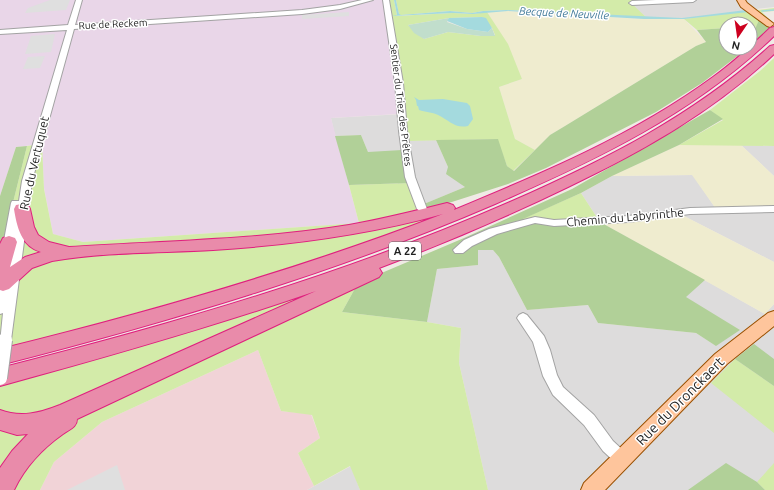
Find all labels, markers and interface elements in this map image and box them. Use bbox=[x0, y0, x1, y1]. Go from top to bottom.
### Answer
water label: Becque de Neuville bbox=[519, 5, 610, 21]
north arrow bbox=[718, 16, 758, 56]
street label: Rue de Reckem bbox=[78, 17, 148, 31]
text: N bbox=[730, 39, 741, 53]
street label: Sentier du Triez des Prêtres bbox=[388, 43, 414, 167]
street label: Rue du Vertuquet bbox=[17, 115, 51, 211]
street label: Chemin du Labyrinthe bbox=[566, 205, 684, 229]
road number: A 22 bbox=[389, 242, 421, 260]
street label: Rue du Dronckaert bbox=[633, 353, 728, 448]

